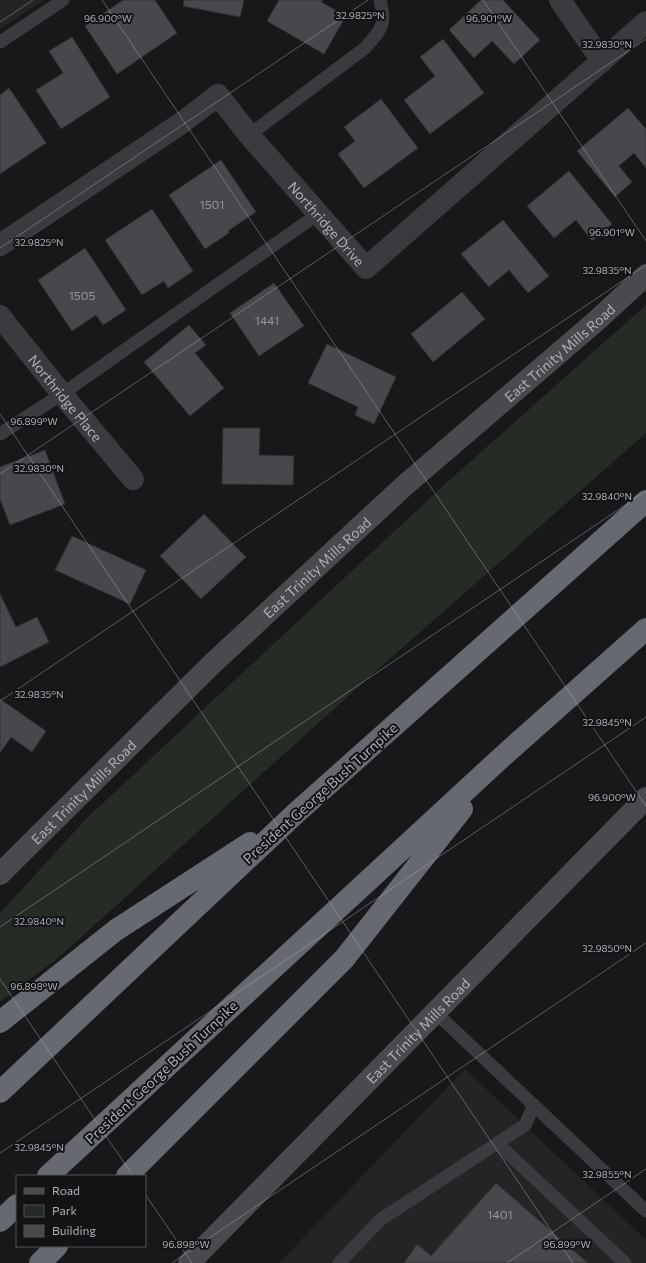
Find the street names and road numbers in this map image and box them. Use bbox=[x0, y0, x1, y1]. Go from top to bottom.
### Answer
street label: Northridge Drive bbox=[285, 178, 368, 269]
street label: East Trinity Mills Road bbox=[500, 300, 618, 405]
street label: Northridge Place bbox=[25, 351, 106, 445]
street label: East Trinity Mills Road bbox=[259, 513, 374, 621]
street label: President George Bush Turnpike bbox=[239, 719, 401, 867]
street label: East Trinity Mills Road bbox=[27, 736, 139, 847]
street label: East Trinity Mills Road bbox=[362, 974, 473, 1087]
street label: President George Bush Turnpike bbox=[81, 997, 241, 1147]

